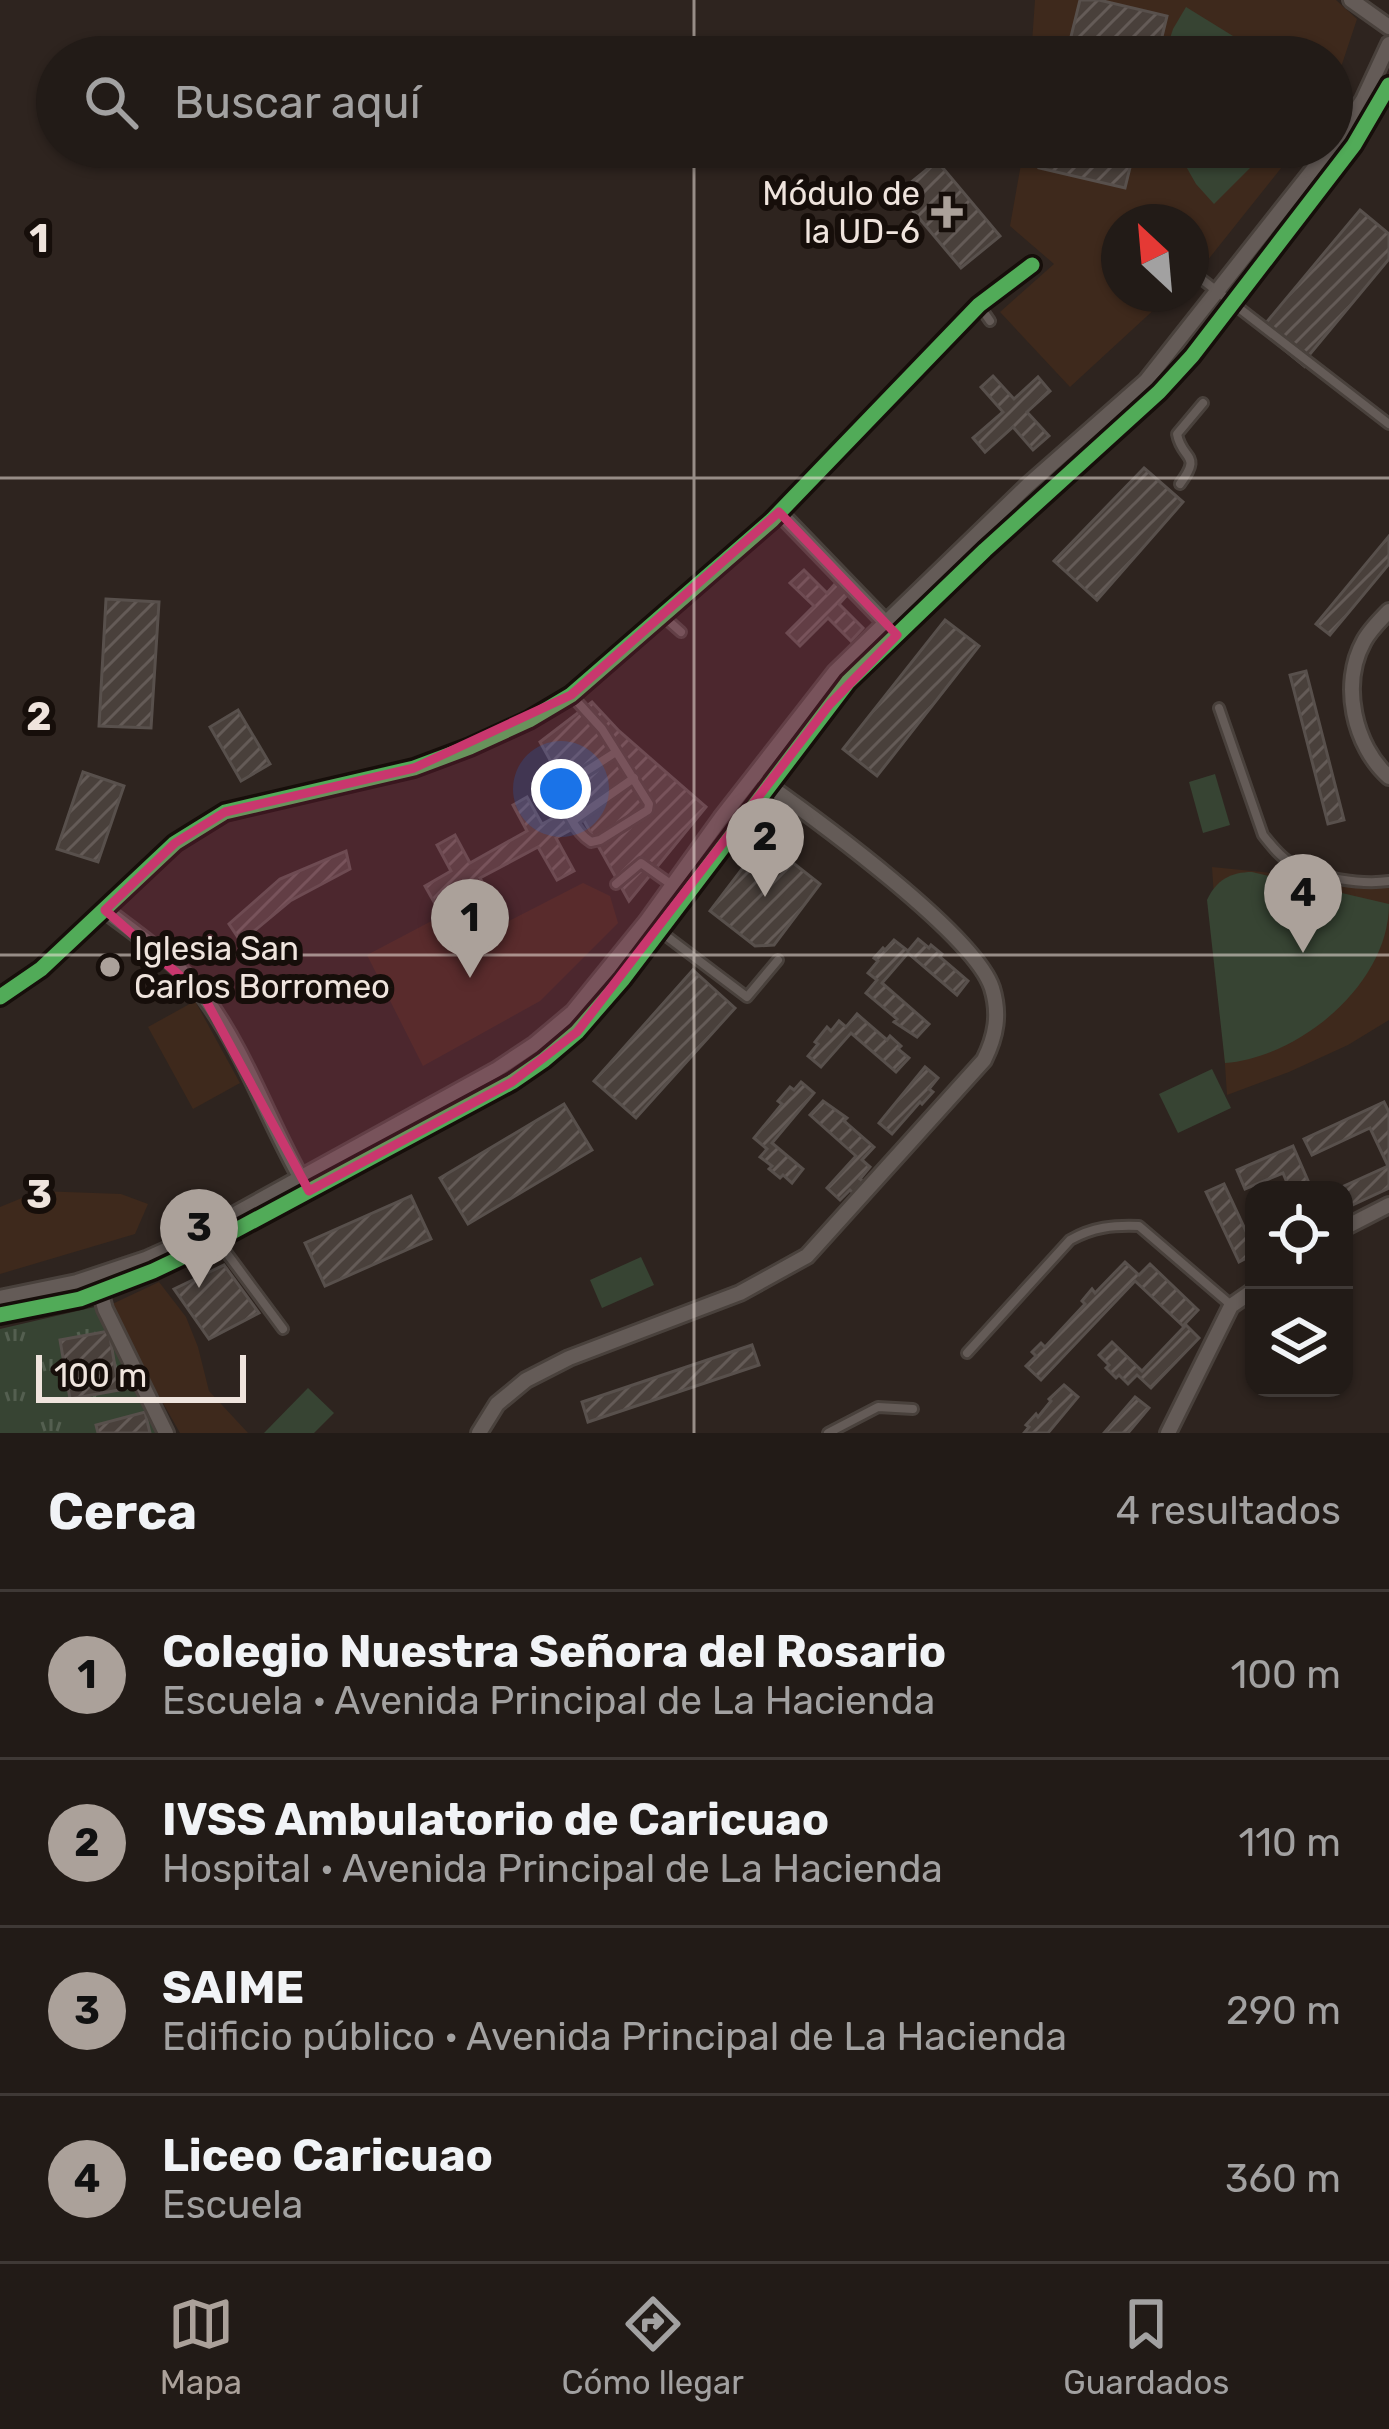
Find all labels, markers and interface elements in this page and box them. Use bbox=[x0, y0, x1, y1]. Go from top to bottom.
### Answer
search box bbox=[36, 36, 1353, 168]
icon: search bbox=[78, 69, 144, 135]
text: Buscar aquí bbox=[174, 76, 421, 129]
place label: Módulo de la UD-6 bbox=[762, 174, 920, 251]
marker: Módulo de la UD-6 bbox=[931, 196, 963, 228]
north arrow bbox=[1101, 204, 1209, 312]
text: 1 bbox=[29, 216, 49, 262]
text: 2 bbox=[26, 694, 52, 740]
your location bbox=[531, 759, 591, 819]
pin: 2 bbox=[726, 798, 804, 897]
pin: 4 bbox=[1264, 854, 1342, 953]
pin: 1 bbox=[431, 879, 509, 978]
place label: Iglesia San Carlos Borromeo bbox=[134, 929, 390, 1006]
marker: Iglesia San Carlos Borromeo bbox=[97, 954, 123, 980]
text: 3 bbox=[26, 1172, 52, 1218]
map controls bbox=[1245, 1181, 1353, 1397]
button: locate bbox=[1245, 1181, 1353, 1289]
pin: 3 bbox=[160, 1189, 238, 1288]
button: layers bbox=[1245, 1289, 1353, 1397]
scale bar bbox=[36, 1349, 246, 1402]
text: 100 m bbox=[54, 1356, 147, 1395]
text: Cerca bbox=[48, 1481, 197, 1542]
text: 4 resultados bbox=[1116, 1488, 1341, 1534]
text: Colegio Nuestra Señora del Rosario bbox=[162, 1625, 946, 1678]
text: 1 bbox=[77, 1652, 97, 1698]
text: 100 m bbox=[1231, 1652, 1341, 1698]
text: Escuela · Avenida Principal de La Hacienda bbox=[162, 1678, 935, 1724]
text: IVSS Ambulatorio de Caricuao bbox=[162, 1793, 829, 1846]
text: 2 bbox=[74, 1820, 100, 1866]
text: 110 m bbox=[1239, 1820, 1341, 1866]
text: Hospital · Avenida Principal de La Hacienda bbox=[162, 1846, 943, 1892]
text: SAIME bbox=[162, 1961, 304, 2014]
text: 3 bbox=[74, 1988, 100, 2034]
text: 290 m bbox=[1226, 1988, 1341, 2034]
text: Edificio público · Avenida Principal de La Hacienda bbox=[162, 2014, 1067, 2060]
text: Liceo Caricuao bbox=[162, 2129, 493, 2182]
text: 4 bbox=[74, 2156, 100, 2202]
text: 360 m bbox=[1225, 2156, 1341, 2202]
text: Escuela bbox=[162, 2182, 303, 2228]
tab: Mapa bbox=[160, 2291, 242, 2402]
tab: Cómo llegar bbox=[562, 2291, 744, 2402]
tab: Guardados bbox=[1063, 2291, 1229, 2402]

